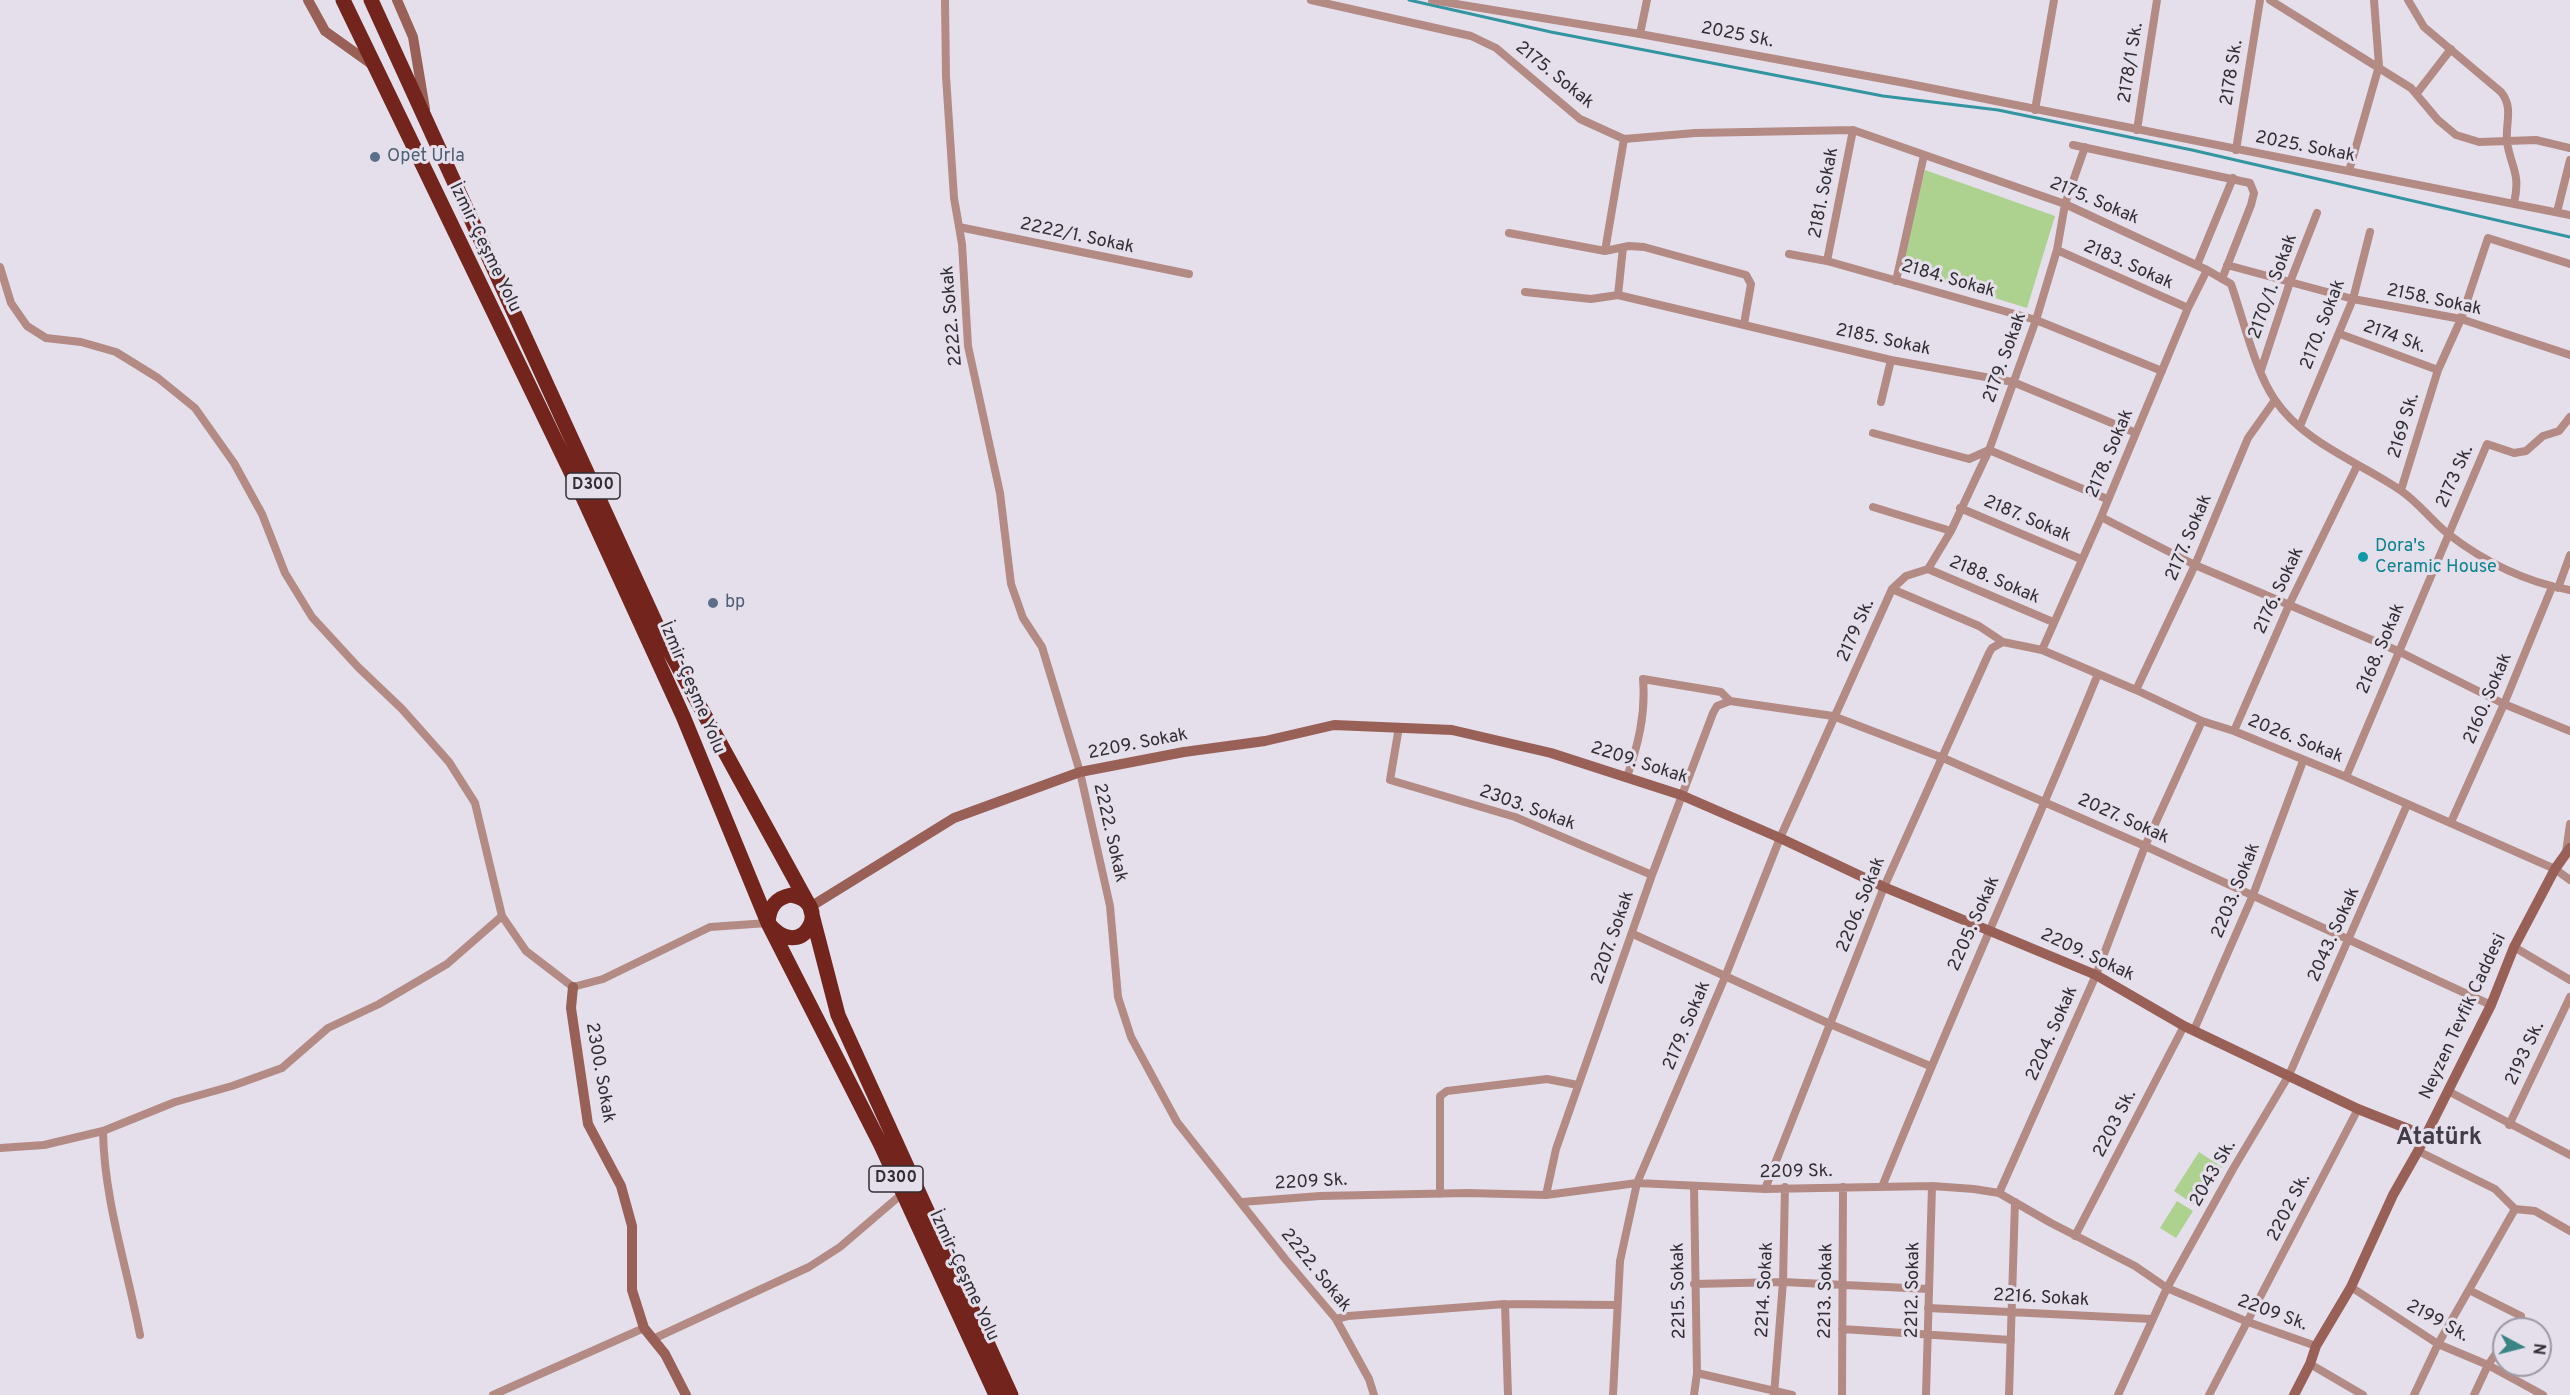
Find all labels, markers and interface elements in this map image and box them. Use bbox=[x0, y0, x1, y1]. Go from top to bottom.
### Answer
street label: 2025 Sk. bbox=[1699, 18, 1775, 54]
street label: 2178/1 Sk. bbox=[2115, 21, 2149, 105]
street label: 2175. Sokak bbox=[1510, 38, 1598, 114]
street label: 2178 Sk. bbox=[2217, 39, 2249, 107]
street label: 2025. Sokak bbox=[2253, 128, 2357, 168]
place label: Opet Urla bbox=[387, 146, 465, 168]
street label: 2181. Sokak bbox=[1806, 146, 1844, 240]
marker: Opet Urla bbox=[368, 150, 382, 164]
street label: 2175. Sokak bbox=[2046, 173, 2142, 231]
street label: İzmir-Çeşme Yolu bbox=[443, 180, 525, 316]
street label: 2222/1. Sokak bbox=[1018, 214, 1136, 260]
street label: 2170/1. Sokak bbox=[2245, 231, 2303, 343]
street label: 2183. Sokak bbox=[2080, 237, 2176, 295]
street label: 2184. Sokak bbox=[1899, 256, 1997, 304]
street label: 2222. Sokak bbox=[938, 265, 968, 367]
street label: 2170. Sokak bbox=[2297, 277, 2351, 373]
street label: 2158. Sokak bbox=[2384, 280, 2484, 322]
street label: 2179. Sokak bbox=[1980, 310, 2032, 406]
street label: 2174 Sk. bbox=[2360, 317, 2428, 359]
street label: 2185. Sokak bbox=[1833, 320, 1933, 362]
street label: 2169 Sk. bbox=[2385, 391, 2425, 461]
street label: 2178. Sokak bbox=[2083, 406, 2139, 502]
street label: 2173 Sk. bbox=[2433, 442, 2479, 512]
road number: D300 bbox=[566, 473, 620, 499]
street label: 2177. Sokak bbox=[2162, 491, 2218, 585]
street label: 2187. Sokak bbox=[1980, 492, 2074, 548]
place label: Dora's Ceramic House bbox=[2375, 536, 2497, 578]
street label: 2176. Sokak bbox=[2250, 544, 2310, 638]
marker: Dora's Ceramic House bbox=[2356, 550, 2370, 564]
street label: 2188. Sokak bbox=[1945, 552, 2043, 610]
place label: bp bbox=[725, 592, 745, 614]
marker: bp bbox=[706, 596, 720, 610]
street label: 2179 Sk. bbox=[1834, 596, 1880, 666]
street label: 2168. Sokak bbox=[2353, 600, 2411, 698]
street label: İzmir-Çeşme Yolu bbox=[653, 619, 729, 757]
street label: 2160. Sokak bbox=[2460, 650, 2518, 748]
street label: 2026. Sokak bbox=[2244, 711, 2346, 769]
street label: 2209. Sokak bbox=[1086, 725, 1190, 765]
street label: 2209. Sokak bbox=[1588, 738, 1690, 790]
street label: 2222. Sokak bbox=[1087, 781, 1131, 885]
street label: 2303. Sokak bbox=[1476, 782, 1578, 836]
street label: 2027. Sokak bbox=[2074, 790, 2172, 850]
street label: 2203. Sokak bbox=[2208, 840, 2266, 942]
street label: 2206. Sokak bbox=[1833, 854, 1891, 956]
street label: 2205. Sokak bbox=[1944, 873, 2006, 975]
street label: 2043. Sokak bbox=[2305, 884, 2365, 986]
street label: 2207. Sokak bbox=[1588, 888, 1640, 988]
street label: 2209. Sokak bbox=[2037, 925, 2137, 987]
street label: Neyzen Tevfik Caddesi bbox=[2416, 931, 2512, 1103]
street label: 2179. Sokak bbox=[1660, 978, 1716, 1074]
street label: 2204. Sokak bbox=[2022, 983, 2084, 1085]
street label: 2193 Sk. bbox=[2502, 1019, 2550, 1089]
street label: 2300. Sokak bbox=[580, 1021, 618, 1125]
street label: 2203 Sk. bbox=[2090, 1087, 2142, 1161]
district label: Atatürk bbox=[2396, 1125, 2482, 1153]
street label: 2043 Sk. bbox=[2186, 1137, 2242, 1211]
street label: 2209 Sk. bbox=[1759, 1162, 1833, 1184]
road number: D300 bbox=[869, 1166, 923, 1192]
street label: 2209 Sk. bbox=[1274, 1170, 1348, 1196]
street label: 2202 Sk. bbox=[2264, 1170, 2316, 1246]
street label: İzmir-Çeşme Yolu bbox=[923, 1207, 1003, 1345]
street label: 2222. Sokak bbox=[1275, 1225, 1355, 1317]
street label: 2214. Sokak bbox=[1753, 1241, 1779, 1339]
street label: 2212. Sokak bbox=[1902, 1241, 1926, 1339]
street label: 2215. Sokak bbox=[1668, 1242, 1692, 1340]
street label: 2213. Sokak bbox=[1815, 1243, 1839, 1339]
street label: 2216. Sokak bbox=[1992, 1286, 2090, 1312]
street label: 2209 Sk. bbox=[2234, 1291, 2310, 1337]
street label: 2199 Sk. bbox=[2402, 1296, 2472, 1348]
north arrow bbox=[2492, 1317, 2552, 1377]
text: N bbox=[2527, 1342, 2549, 1356]

